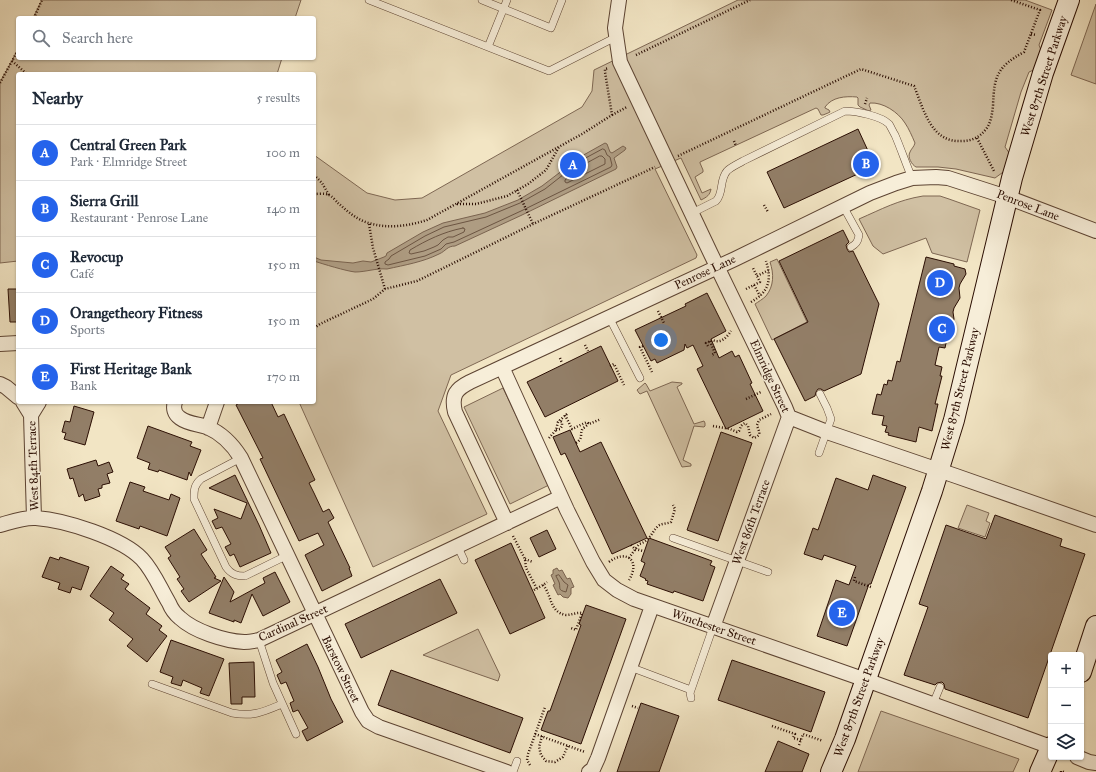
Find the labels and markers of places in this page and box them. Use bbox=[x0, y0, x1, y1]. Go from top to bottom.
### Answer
pin: B bbox=[853, 149, 879, 179]
pin: A bbox=[560, 150, 586, 180]
pin: D bbox=[927, 268, 953, 298]
pin: C bbox=[929, 314, 955, 344]
pin: E bbox=[829, 598, 855, 628]

